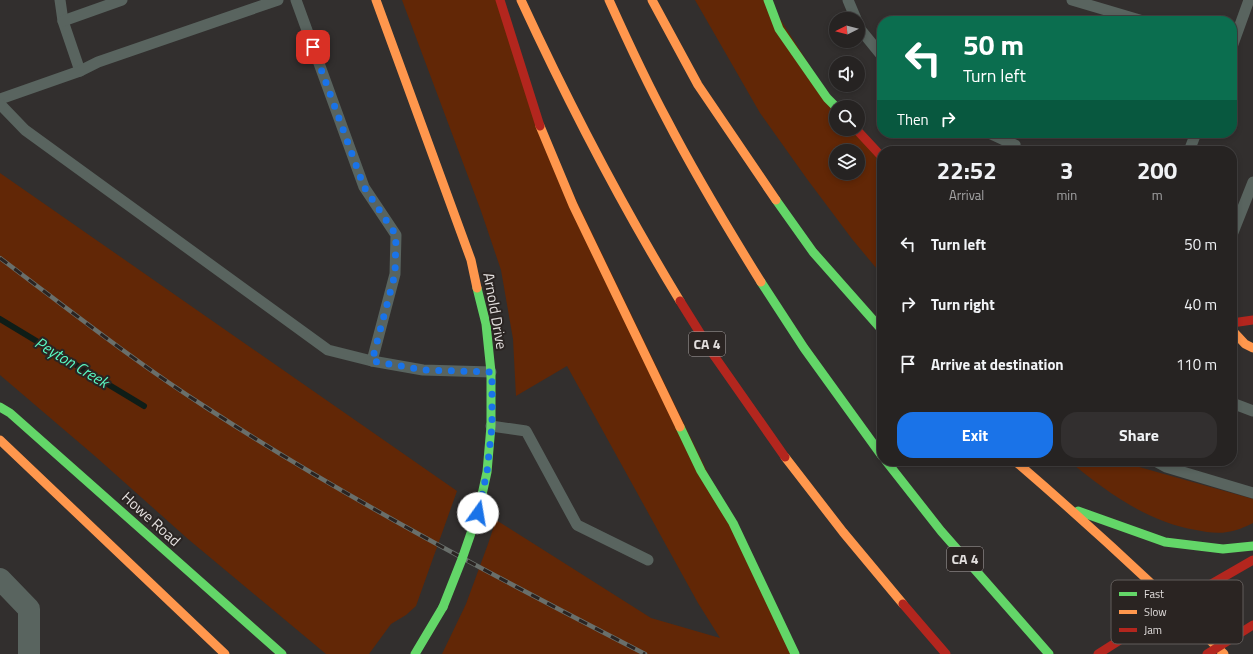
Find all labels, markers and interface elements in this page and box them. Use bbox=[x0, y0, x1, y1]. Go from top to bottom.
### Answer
north arrow bbox=[829, 12, 865, 48]
map controls bbox=[829, 12, 865, 180]
text: 50 m bbox=[963, 23, 1024, 66]
pin bbox=[296, 30, 330, 64]
icon: left bbox=[897, 32, 949, 84]
icon: arrive bbox=[302, 36, 324, 58]
button: sound bbox=[829, 56, 865, 92]
text: Turn left bbox=[963, 62, 1026, 89]
button: search bbox=[829, 100, 865, 136]
text: Then bbox=[897, 108, 929, 131]
icon: right bbox=[937, 108, 959, 130]
button: layers bbox=[829, 144, 865, 180]
text: 22:52 bbox=[937, 152, 997, 188]
text: 3 bbox=[1060, 152, 1074, 188]
text: 200 bbox=[1137, 152, 1177, 188]
text: Arrival bbox=[949, 185, 984, 205]
text: min bbox=[1056, 185, 1077, 205]
text: m bbox=[1152, 185, 1163, 205]
icon: left bbox=[897, 233, 919, 255]
text: Turn left bbox=[931, 233, 986, 256]
text: 50 m bbox=[1184, 233, 1217, 256]
street label: Arnold Drive bbox=[477, 271, 514, 351]
icon: right bbox=[897, 293, 919, 315]
text: Turn right bbox=[931, 293, 995, 316]
text: 40 m bbox=[1184, 293, 1217, 316]
water label: Peyton Creek bbox=[30, 330, 115, 395]
road number: CA 4 bbox=[689, 332, 725, 356]
icon: arrive bbox=[897, 353, 919, 375]
text: Arrive at destination bbox=[931, 353, 1064, 376]
text: 110 m bbox=[1176, 353, 1217, 376]
button: Exit bbox=[897, 412, 1053, 458]
button: Share bbox=[1061, 412, 1217, 458]
street label: Howe Road bbox=[117, 486, 186, 551]
position arrow bbox=[457, 492, 499, 534]
road number: CA 4 bbox=[947, 547, 983, 571]
legend bbox=[1111, 580, 1243, 644]
text: Fast bbox=[1144, 586, 1164, 602]
text: Slow bbox=[1144, 604, 1167, 620]
text: Jam bbox=[1144, 622, 1162, 638]

